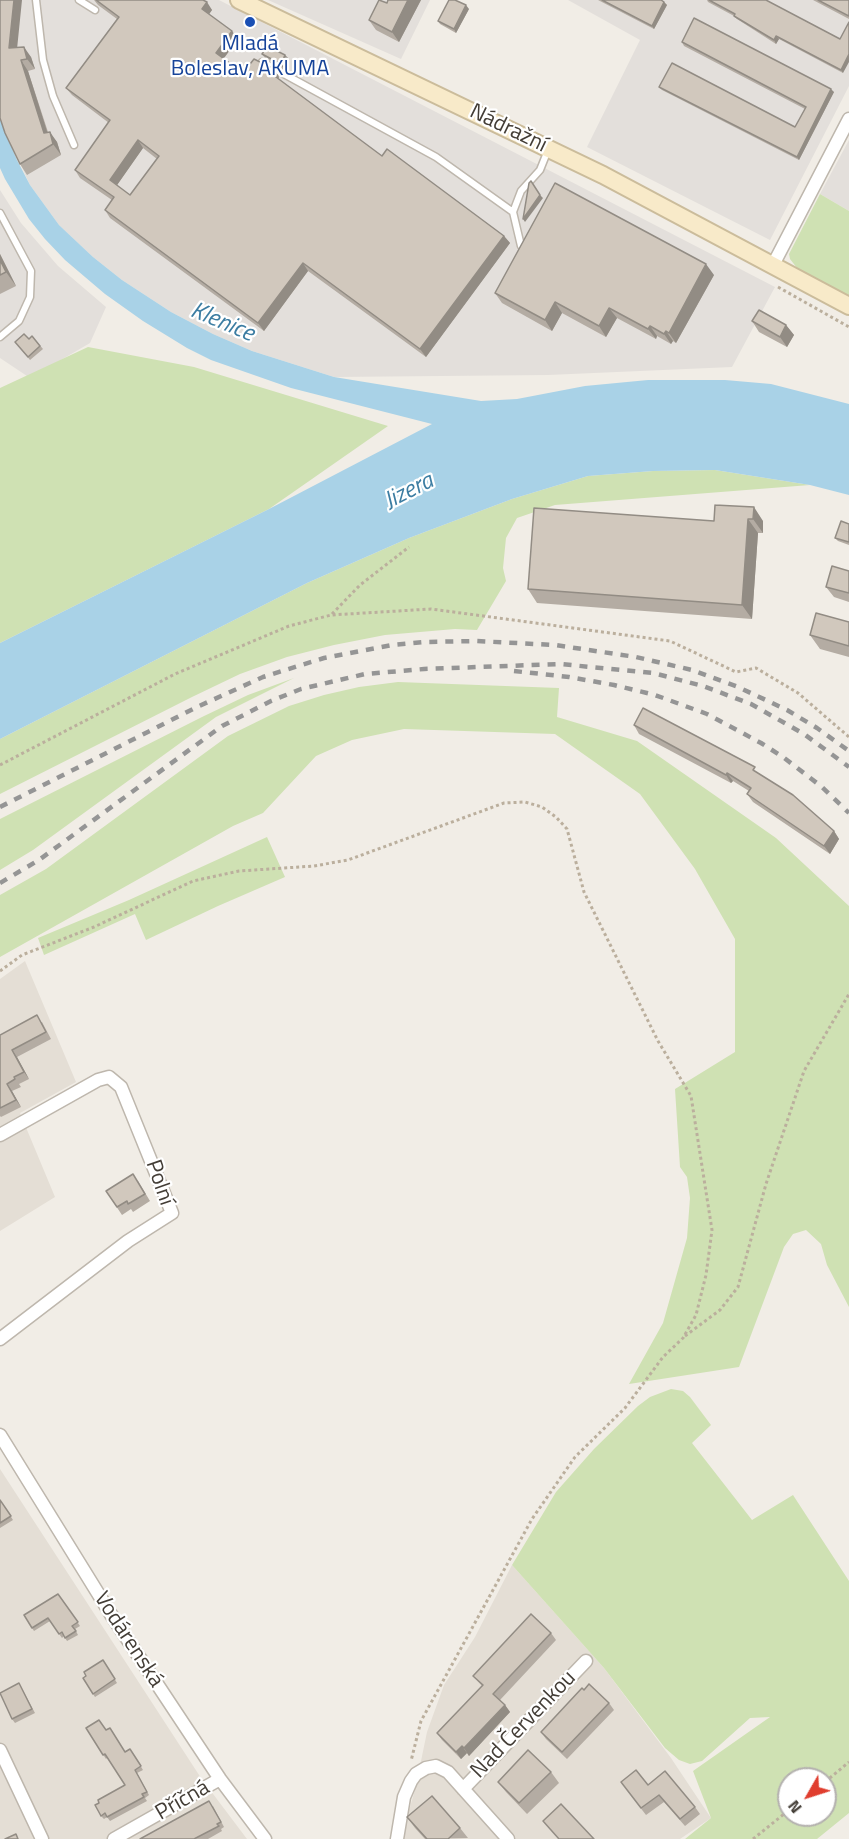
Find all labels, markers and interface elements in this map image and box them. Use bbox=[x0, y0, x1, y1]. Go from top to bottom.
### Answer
marker: Mladá Boleslav, AKUMA bbox=[243, 15, 257, 29]
place label: Mladá Boleslav, AKUMA bbox=[171, 32, 329, 84]
street label: Nádražní bbox=[465, 99, 551, 159]
water label: Klenice bbox=[186, 297, 258, 349]
water label: Jizera bbox=[379, 467, 439, 517]
street label: Polní bbox=[139, 1157, 179, 1209]
street label: Vodárenská bbox=[87, 1587, 169, 1693]
street label: Nad Červenkou bbox=[466, 1666, 582, 1784]
north arrow bbox=[777, 1767, 837, 1827]
street label: Příčná bbox=[151, 1775, 215, 1827]
text: N bbox=[782, 1795, 807, 1819]

